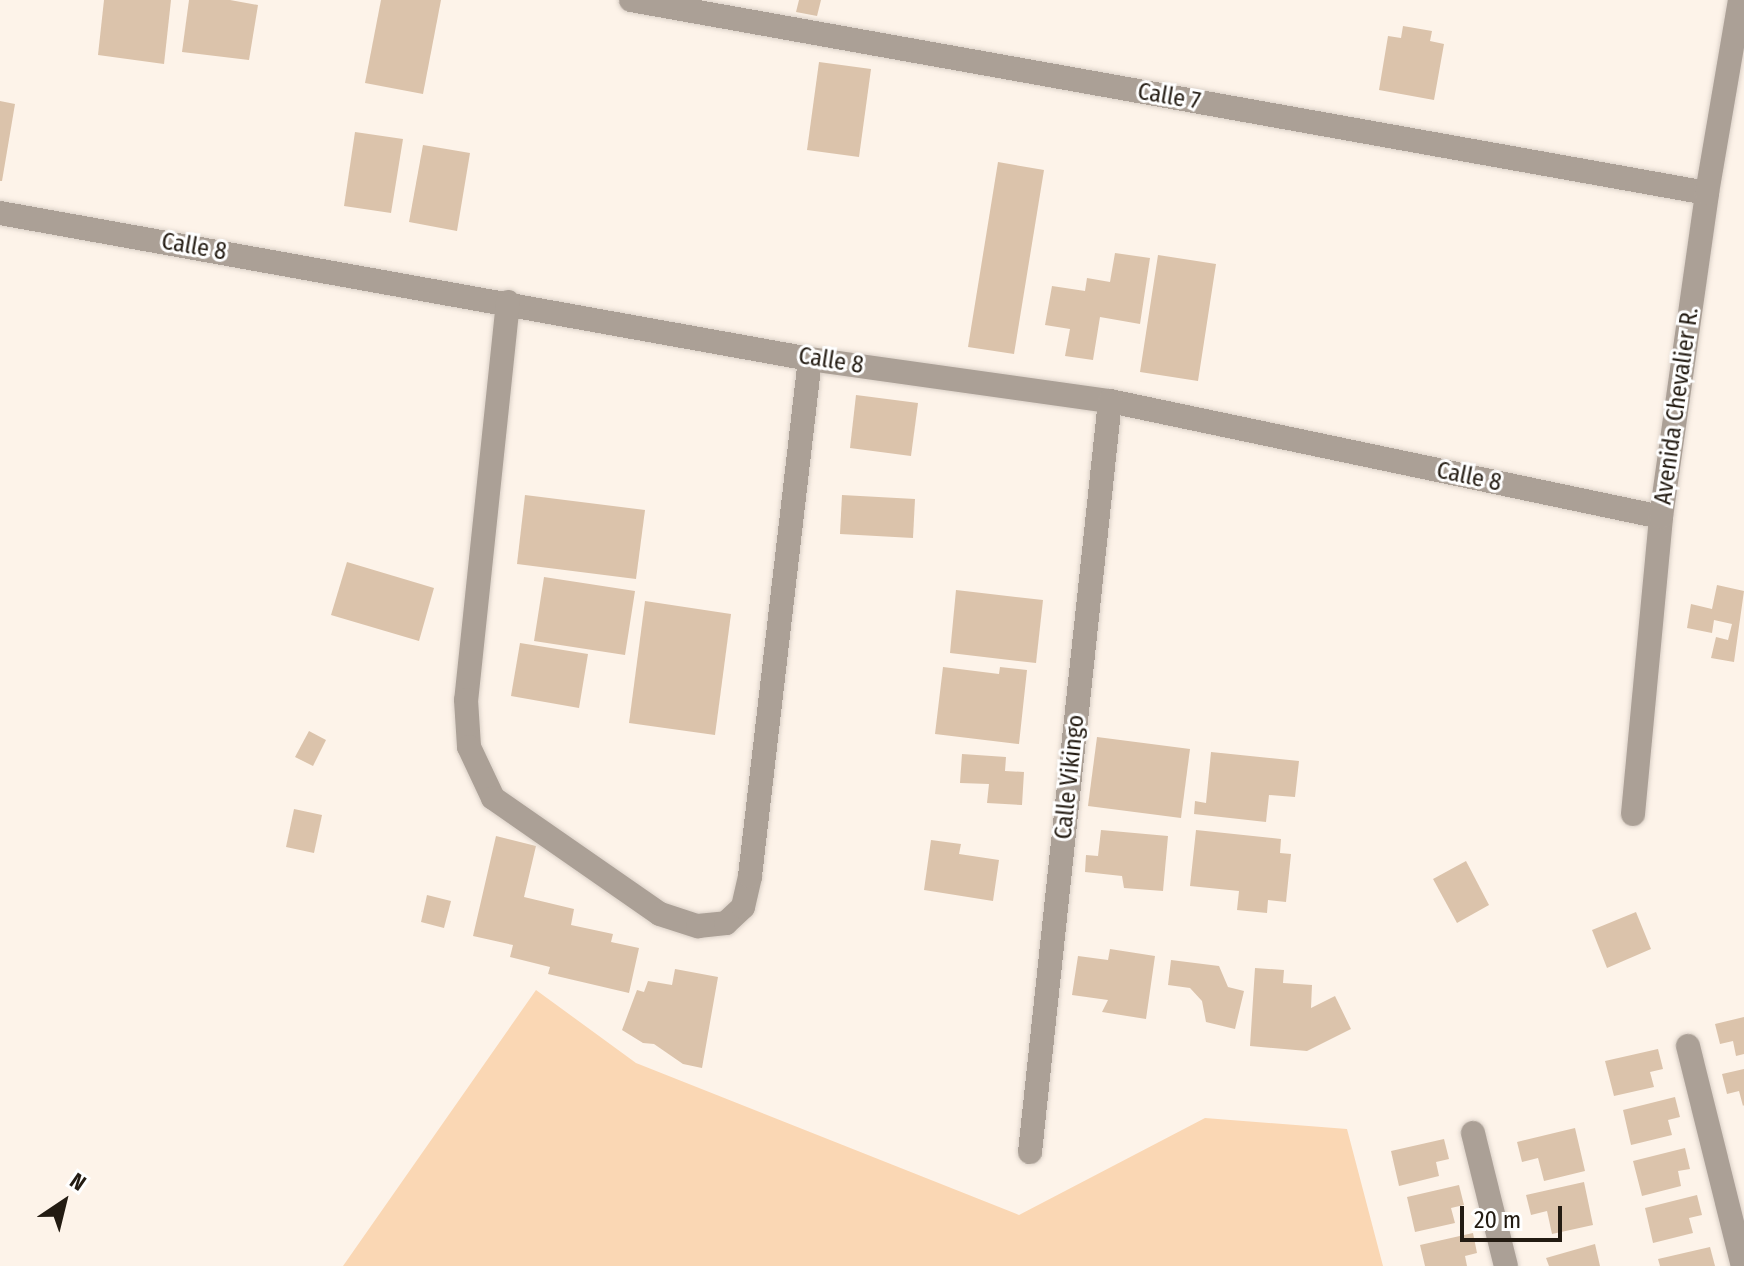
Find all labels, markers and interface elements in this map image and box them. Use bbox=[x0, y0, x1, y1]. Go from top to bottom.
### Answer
street label: Calle 7 bbox=[1135, 77, 1203, 117]
street label: Calle 8 bbox=[159, 227, 229, 267]
street label: Avenida Chevalier R. bbox=[1649, 306, 1705, 506]
street label: Calle 8 bbox=[796, 342, 866, 380]
street label: Calle 8 bbox=[1434, 456, 1504, 498]
street label: Calle Vikingo bbox=[1049, 713, 1091, 841]
north arrow bbox=[24, 1162, 104, 1242]
text: N bbox=[65, 1167, 91, 1197]
scale bar bbox=[1464, 1190, 1566, 1240]
text: 20 m bbox=[1474, 1206, 1521, 1234]

